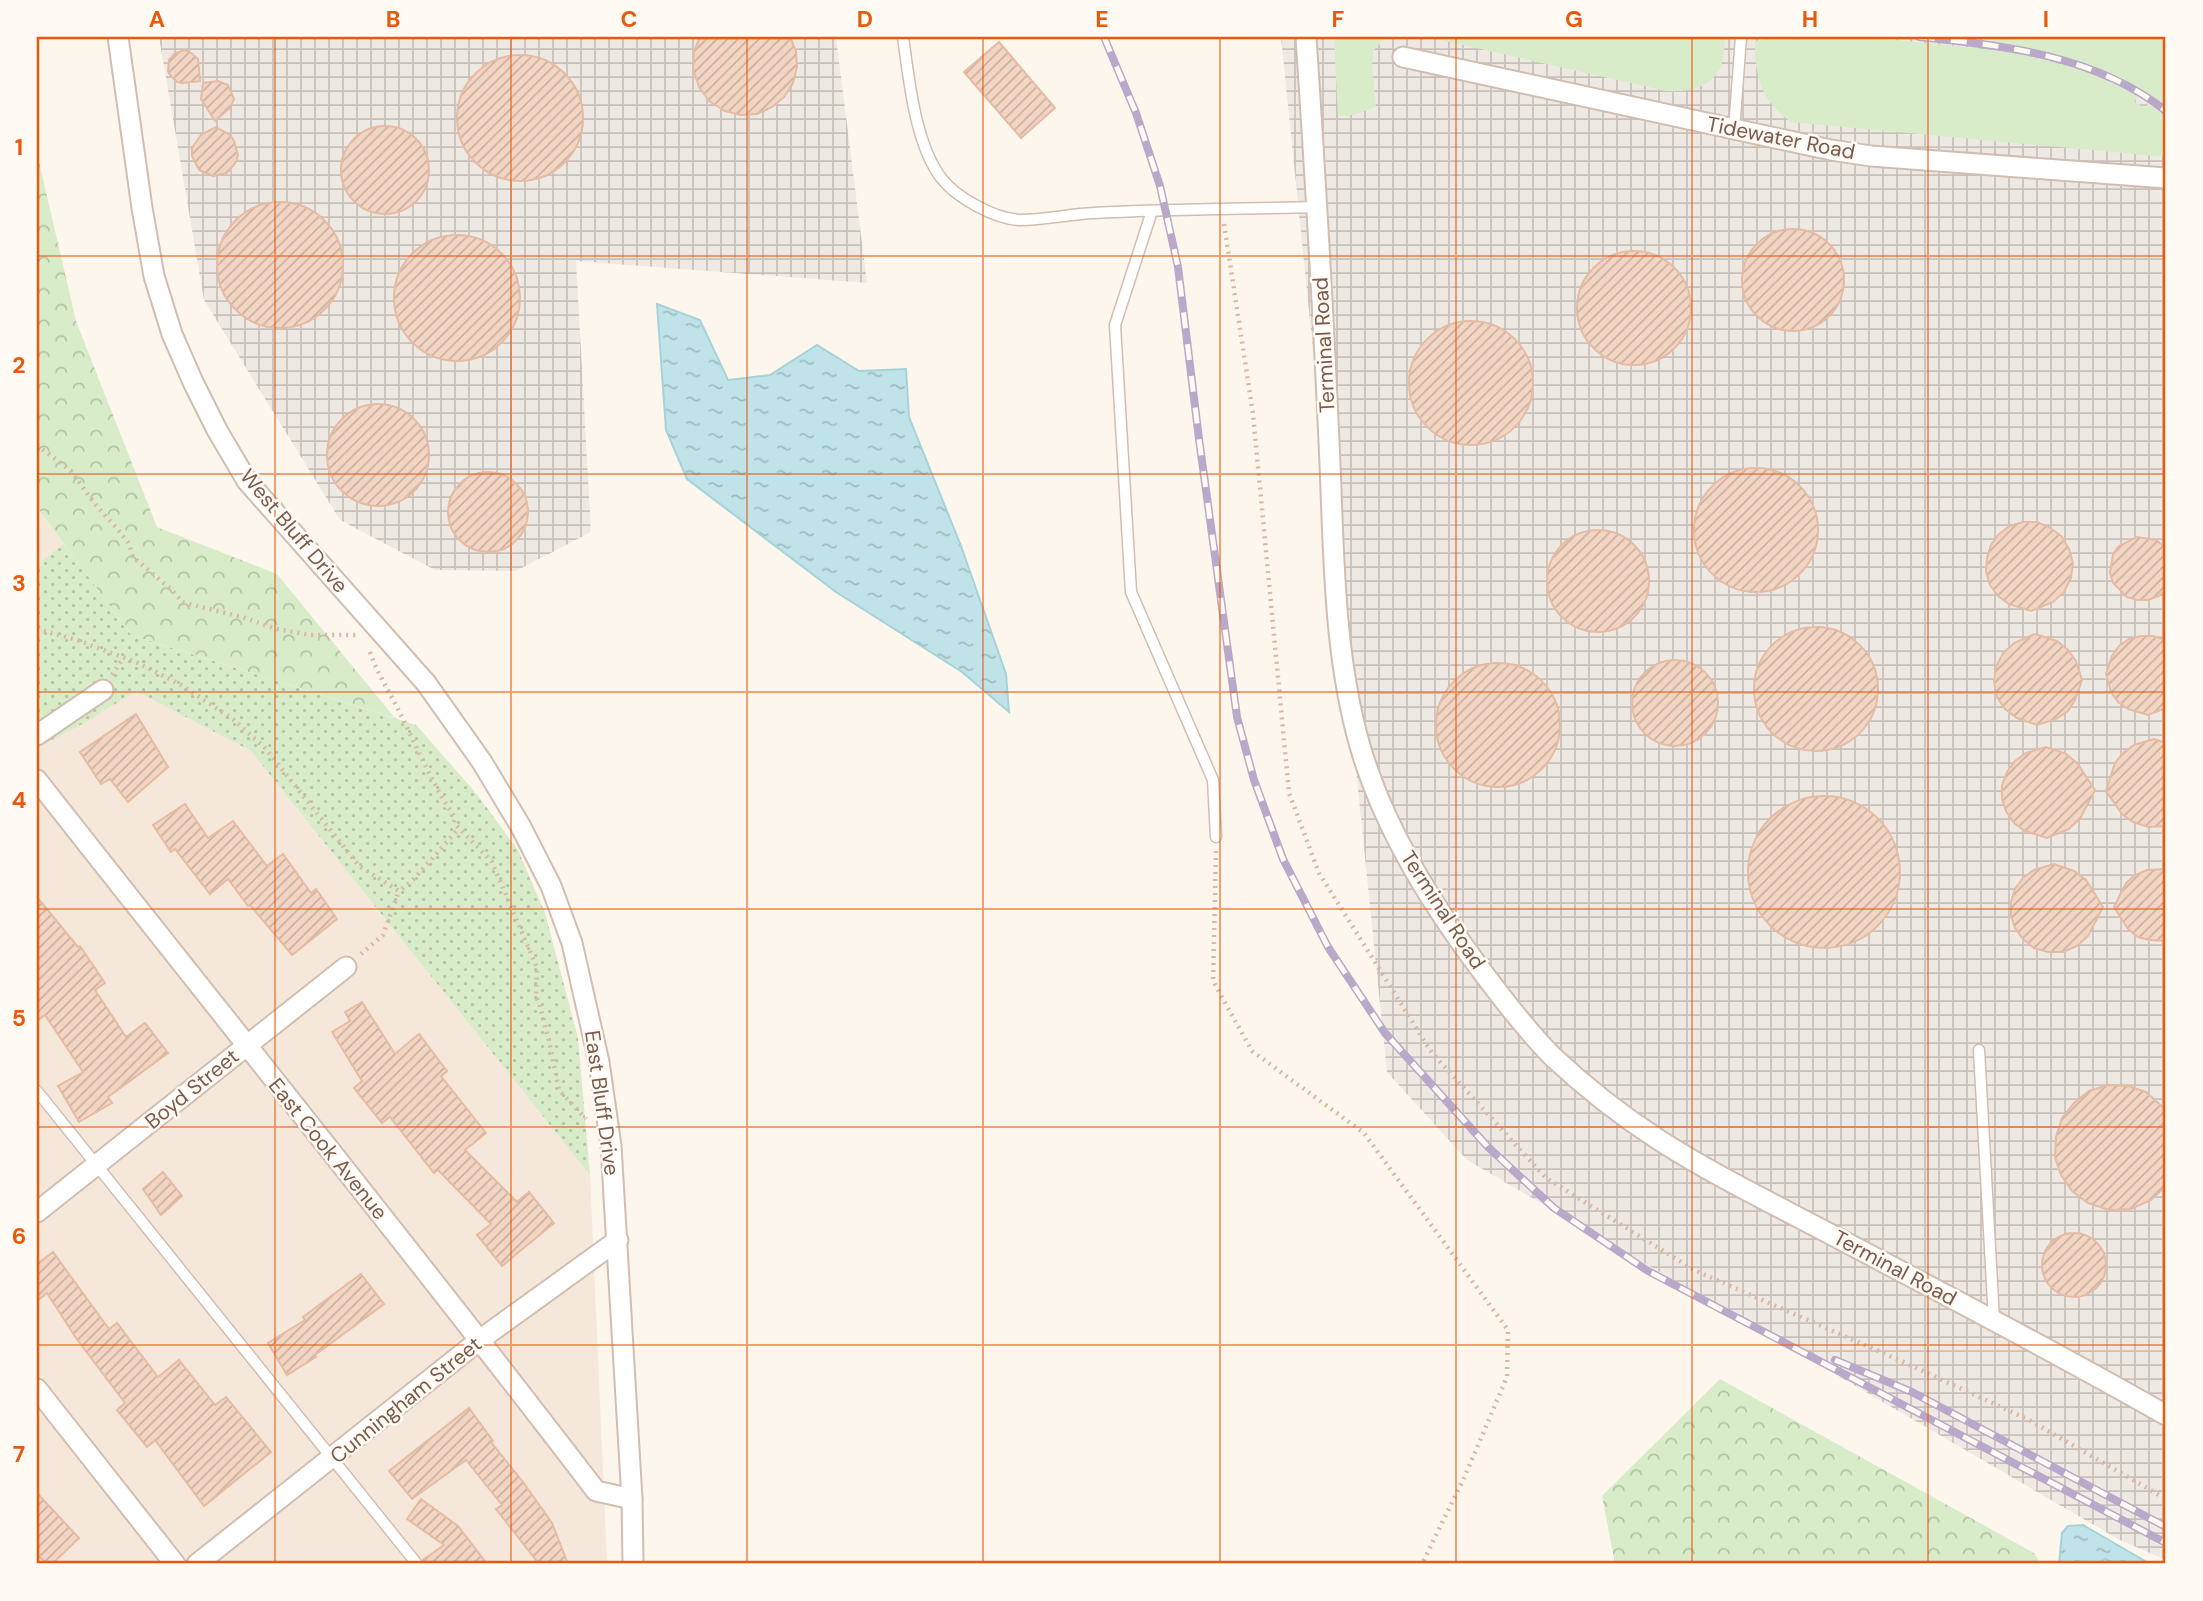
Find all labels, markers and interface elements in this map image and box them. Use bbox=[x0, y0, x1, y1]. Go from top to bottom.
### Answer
text: A bbox=[149, 4, 165, 34]
text: B bbox=[386, 4, 400, 34]
text: C bbox=[621, 4, 637, 34]
text: D bbox=[857, 4, 873, 34]
text: E bbox=[1095, 4, 1109, 34]
text: F bbox=[1332, 4, 1345, 34]
text: G bbox=[1565, 4, 1583, 34]
text: H bbox=[1802, 4, 1818, 34]
text: I bbox=[2043, 4, 2049, 34]
street label: Tidewater Road bbox=[1705, 110, 1857, 166]
text: 1 bbox=[15, 132, 23, 162]
street label: Terminal Road bbox=[1306, 276, 1342, 414]
text: 2 bbox=[12, 350, 26, 380]
street label: West Bluff Drive bbox=[234, 463, 354, 599]
text: 3 bbox=[12, 568, 26, 598]
text: 4 bbox=[12, 785, 27, 815]
street label: Terminal Road bbox=[1394, 845, 1492, 975]
text: 5 bbox=[12, 1003, 26, 1033]
street label: East Bluff Drive bbox=[578, 1029, 626, 1177]
street label: Boyd Street bbox=[139, 1042, 245, 1136]
street label: East Cook Avenue bbox=[262, 1072, 394, 1226]
text: 6 bbox=[12, 1221, 26, 1251]
street label: Terminal Road bbox=[1828, 1224, 1962, 1312]
street label: Cunningham Street bbox=[324, 1330, 488, 1470]
text: 7 bbox=[13, 1439, 25, 1469]

